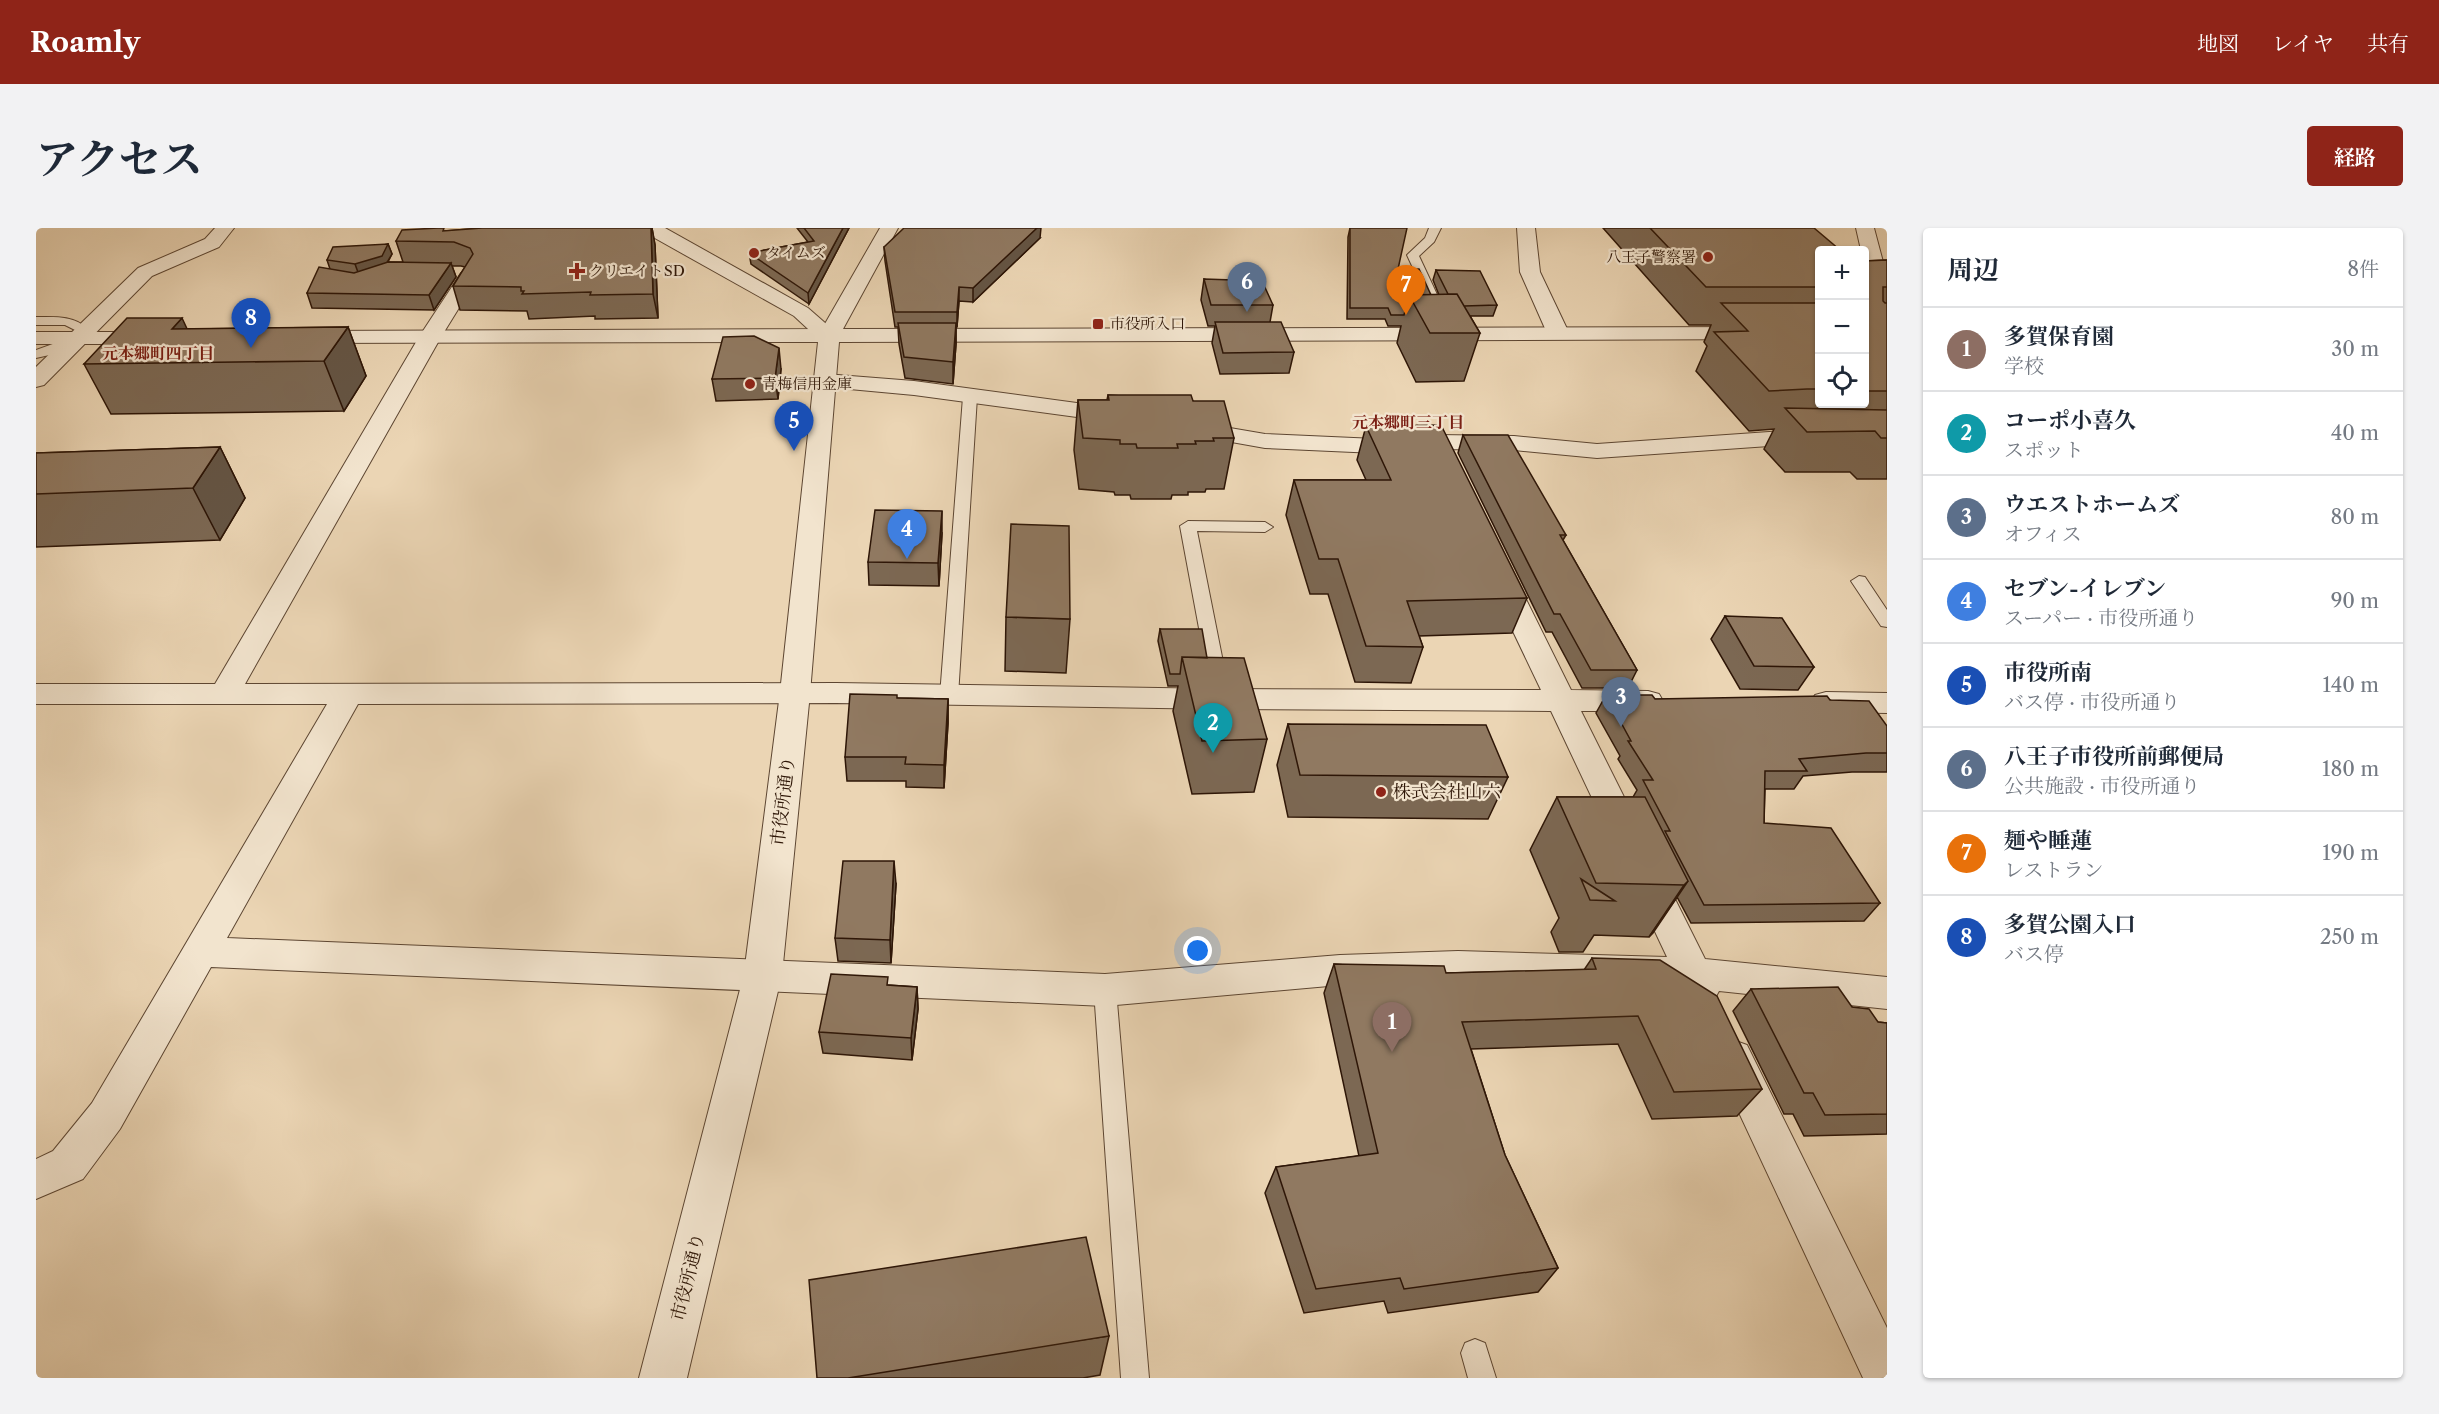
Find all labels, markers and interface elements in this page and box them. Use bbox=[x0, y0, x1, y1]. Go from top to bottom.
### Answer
text: Roamly bbox=[30, 25, 140, 59]
text: 地図 bbox=[2197, 31, 2239, 56]
text: レイヤ bbox=[2272, 31, 2334, 56]
text: 共有 bbox=[2367, 31, 2409, 56]
button: 経路 bbox=[2307, 126, 2403, 186]
text: アクセス bbox=[36, 133, 203, 185]
place label: タイムズ bbox=[766, 243, 826, 262]
marker: タイムズ bbox=[747, 246, 761, 260]
map controls bbox=[1815, 246, 1869, 408]
button: + bbox=[1815, 246, 1869, 300]
place label: 八王子警察署 bbox=[1606, 247, 1696, 266]
marker: 八王子警察署 bbox=[1701, 250, 1715, 264]
text: 周辺 bbox=[1947, 254, 1999, 286]
text: 8件 bbox=[2347, 257, 2379, 281]
place label: クリエイトSD bbox=[589, 261, 685, 280]
pin: 6 bbox=[1228, 262, 1266, 312]
marker: クリエイトSD bbox=[570, 264, 584, 278]
pin: 7 bbox=[1386, 266, 1426, 315]
pin: 8 bbox=[232, 298, 270, 348]
button: − bbox=[1815, 300, 1869, 354]
place label: 市役所入口 bbox=[1110, 314, 1185, 333]
marker: 市役所入口 bbox=[1091, 317, 1105, 331]
text: 多賀保育園 bbox=[2004, 323, 2114, 350]
text: 1 bbox=[1962, 337, 1971, 361]
text: 30 m bbox=[2331, 337, 2379, 361]
district label: 元本郷町四丁目 bbox=[102, 343, 214, 363]
button: locate bbox=[1815, 354, 1869, 408]
text: 学校 bbox=[2004, 354, 2044, 378]
place label: 青梅信用金庫 bbox=[762, 374, 852, 393]
marker: 青梅信用金庫 bbox=[743, 377, 757, 391]
pin: 5 bbox=[774, 402, 813, 451]
text: コーポ小喜久 bbox=[2004, 407, 2136, 434]
district label: 元本郷町三丁目 bbox=[1352, 412, 1464, 432]
text: 2 bbox=[1961, 421, 1972, 445]
text: 40 m bbox=[2331, 421, 2379, 445]
text: スポット bbox=[2004, 438, 2084, 462]
text: ウエストホームズ bbox=[2004, 491, 2180, 518]
text: 3 bbox=[1961, 505, 1972, 529]
text: 80 m bbox=[2331, 505, 2379, 529]
pin: 4 bbox=[888, 510, 926, 559]
text: オフィス bbox=[2004, 522, 2082, 546]
text: セブン-イレブン bbox=[2004, 575, 2166, 602]
text: 4 bbox=[1961, 589, 1972, 613]
text: 90 m bbox=[2331, 589, 2379, 613]
text: スーパー · 市役所通り bbox=[2004, 606, 2198, 630]
text: 市役所南 bbox=[2004, 659, 2092, 686]
text: 5 bbox=[1961, 673, 1972, 697]
text: 140 m bbox=[2322, 673, 2379, 697]
pin: 3 bbox=[1602, 678, 1640, 727]
text: バス停 · 市役所通り bbox=[2004, 690, 2180, 714]
pin: 2 bbox=[1194, 704, 1232, 753]
text: 八王子市役所前郵便局 bbox=[2004, 743, 2224, 770]
street label: 市役所通り bbox=[767, 755, 799, 847]
text: 6 bbox=[1961, 757, 1972, 781]
text: 180 m bbox=[2322, 757, 2379, 781]
text: 公共施設 · 市役所通り bbox=[2004, 774, 2200, 798]
place label: 株式会社山六 bbox=[1393, 781, 1501, 803]
marker: 株式会社山六 bbox=[1374, 785, 1388, 799]
text: 麺や睡蓮 bbox=[2004, 827, 2092, 854]
text: 7 bbox=[1961, 841, 1972, 865]
text: 190 m bbox=[2322, 841, 2379, 865]
text: レストラン bbox=[2004, 858, 2103, 882]
text: 多賀公園入口 bbox=[2004, 911, 2136, 938]
text: 8 bbox=[1960, 925, 1973, 949]
text: 250 m bbox=[2320, 925, 2379, 949]
your location bbox=[1183, 936, 1212, 965]
text: バス停 bbox=[2004, 942, 2064, 966]
pin: 1 bbox=[1372, 1002, 1412, 1052]
street label: 市役所通り bbox=[666, 1231, 710, 1323]

